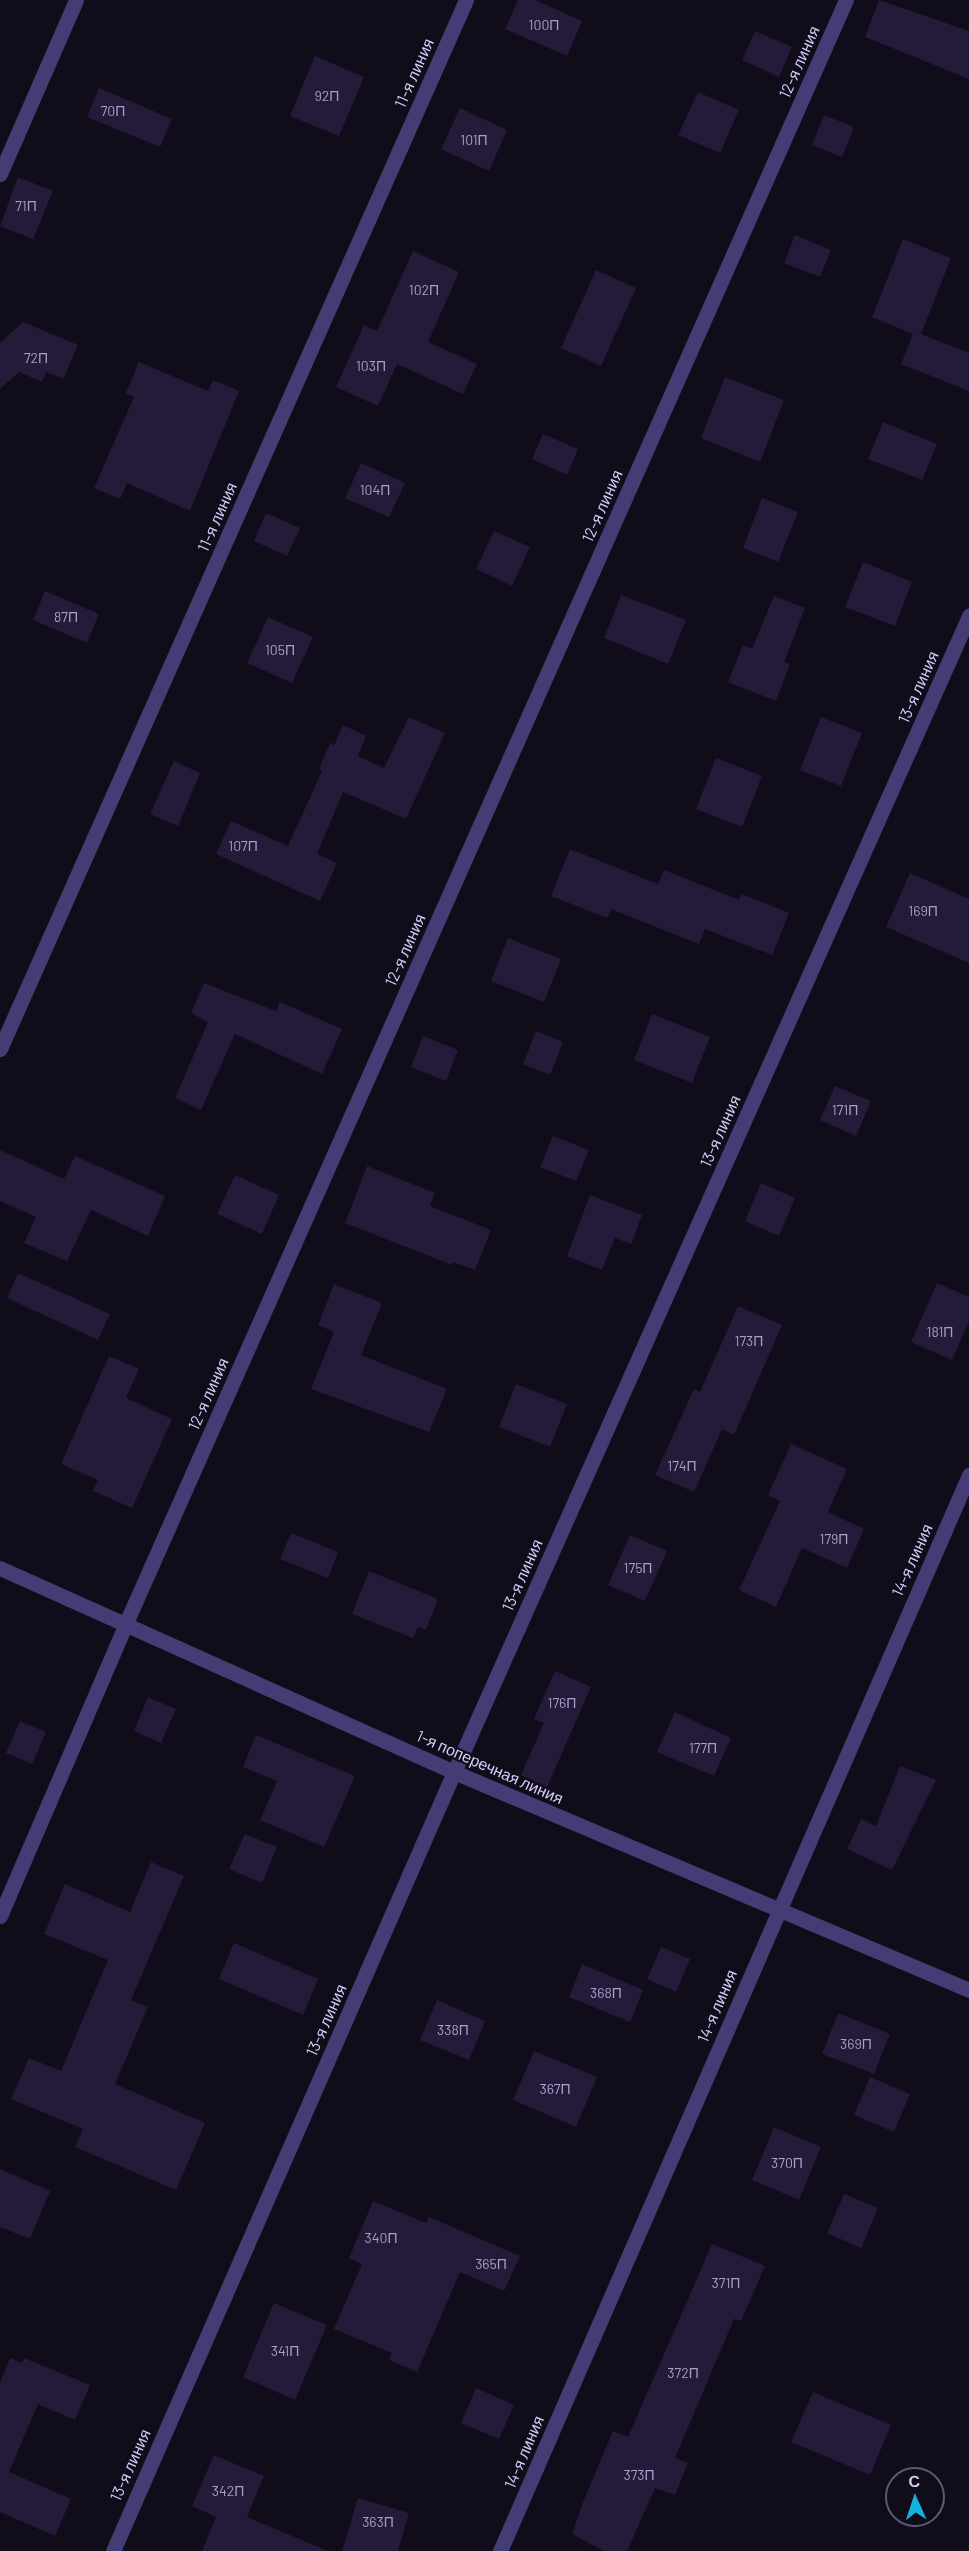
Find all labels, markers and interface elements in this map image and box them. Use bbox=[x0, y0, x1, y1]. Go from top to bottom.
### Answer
house number: 100П bbox=[529, 17, 559, 33]
street label: 12-я линия bbox=[775, 23, 823, 101]
street label: 11-я линия bbox=[390, 35, 438, 111]
house number: 92П bbox=[315, 88, 339, 104]
house number: 70П bbox=[101, 103, 125, 119]
house number: 101П bbox=[460, 132, 488, 148]
house number: 71П bbox=[15, 198, 37, 214]
house number: 102П bbox=[409, 282, 439, 298]
house number: 72П bbox=[24, 350, 48, 366]
house number: 103П bbox=[356, 358, 386, 374]
street label: 12-я линия bbox=[578, 467, 626, 545]
street label: 11-я линия bbox=[193, 479, 241, 555]
house number: 104П bbox=[360, 482, 390, 498]
house number: 87П bbox=[54, 609, 78, 625]
house number: 105П bbox=[265, 642, 295, 658]
street label: 13-я линия bbox=[894, 648, 942, 726]
house number: 107П bbox=[228, 838, 258, 854]
house number: 169П bbox=[908, 903, 938, 919]
street label: 12-я линия bbox=[381, 911, 429, 989]
street label: 13-я линия bbox=[696, 1092, 744, 1170]
house number: 171П bbox=[832, 1102, 858, 1118]
house number: 181П bbox=[927, 1324, 953, 1340]
house number: 173П bbox=[735, 1333, 763, 1349]
street label: 12-я линия bbox=[184, 1355, 232, 1433]
house number: 174П bbox=[667, 1458, 697, 1474]
street label: 14-я линия bbox=[888, 1521, 936, 1599]
house number: 179П bbox=[820, 1531, 848, 1547]
street label: 13-я линия bbox=[498, 1536, 546, 1614]
house number: 175П bbox=[624, 1560, 652, 1576]
house number: 176П bbox=[548, 1695, 576, 1711]
street label: 1-я поперечная линия bbox=[414, 1726, 566, 1808]
house number: 177П bbox=[689, 1740, 717, 1756]
street label: 14-я линия bbox=[693, 1967, 741, 2045]
street label: 13-я линия bbox=[302, 1981, 350, 2059]
house number: 368П bbox=[590, 1985, 622, 2001]
house number: 338П bbox=[437, 2022, 469, 2038]
house number: 369П bbox=[840, 2036, 872, 2052]
house number: 367П bbox=[539, 2081, 571, 2097]
house number: 370П bbox=[771, 2155, 803, 2171]
house number: 340П bbox=[365, 2230, 397, 2246]
house number: 365П bbox=[475, 2256, 507, 2272]
house number: 371П bbox=[712, 2275, 740, 2291]
house number: 341П bbox=[271, 2343, 299, 2359]
house number: 372П bbox=[667, 2365, 699, 2381]
street label: 14-я линия bbox=[500, 2413, 548, 2491]
street label: 13-я линия bbox=[106, 2426, 154, 2504]
house number: 373П bbox=[623, 2467, 655, 2483]
north arrow bbox=[885, 2467, 945, 2527]
text: С bbox=[908, 2471, 920, 2490]
house number: 342П bbox=[212, 2483, 244, 2499]
house number: 363П bbox=[362, 2514, 394, 2530]

